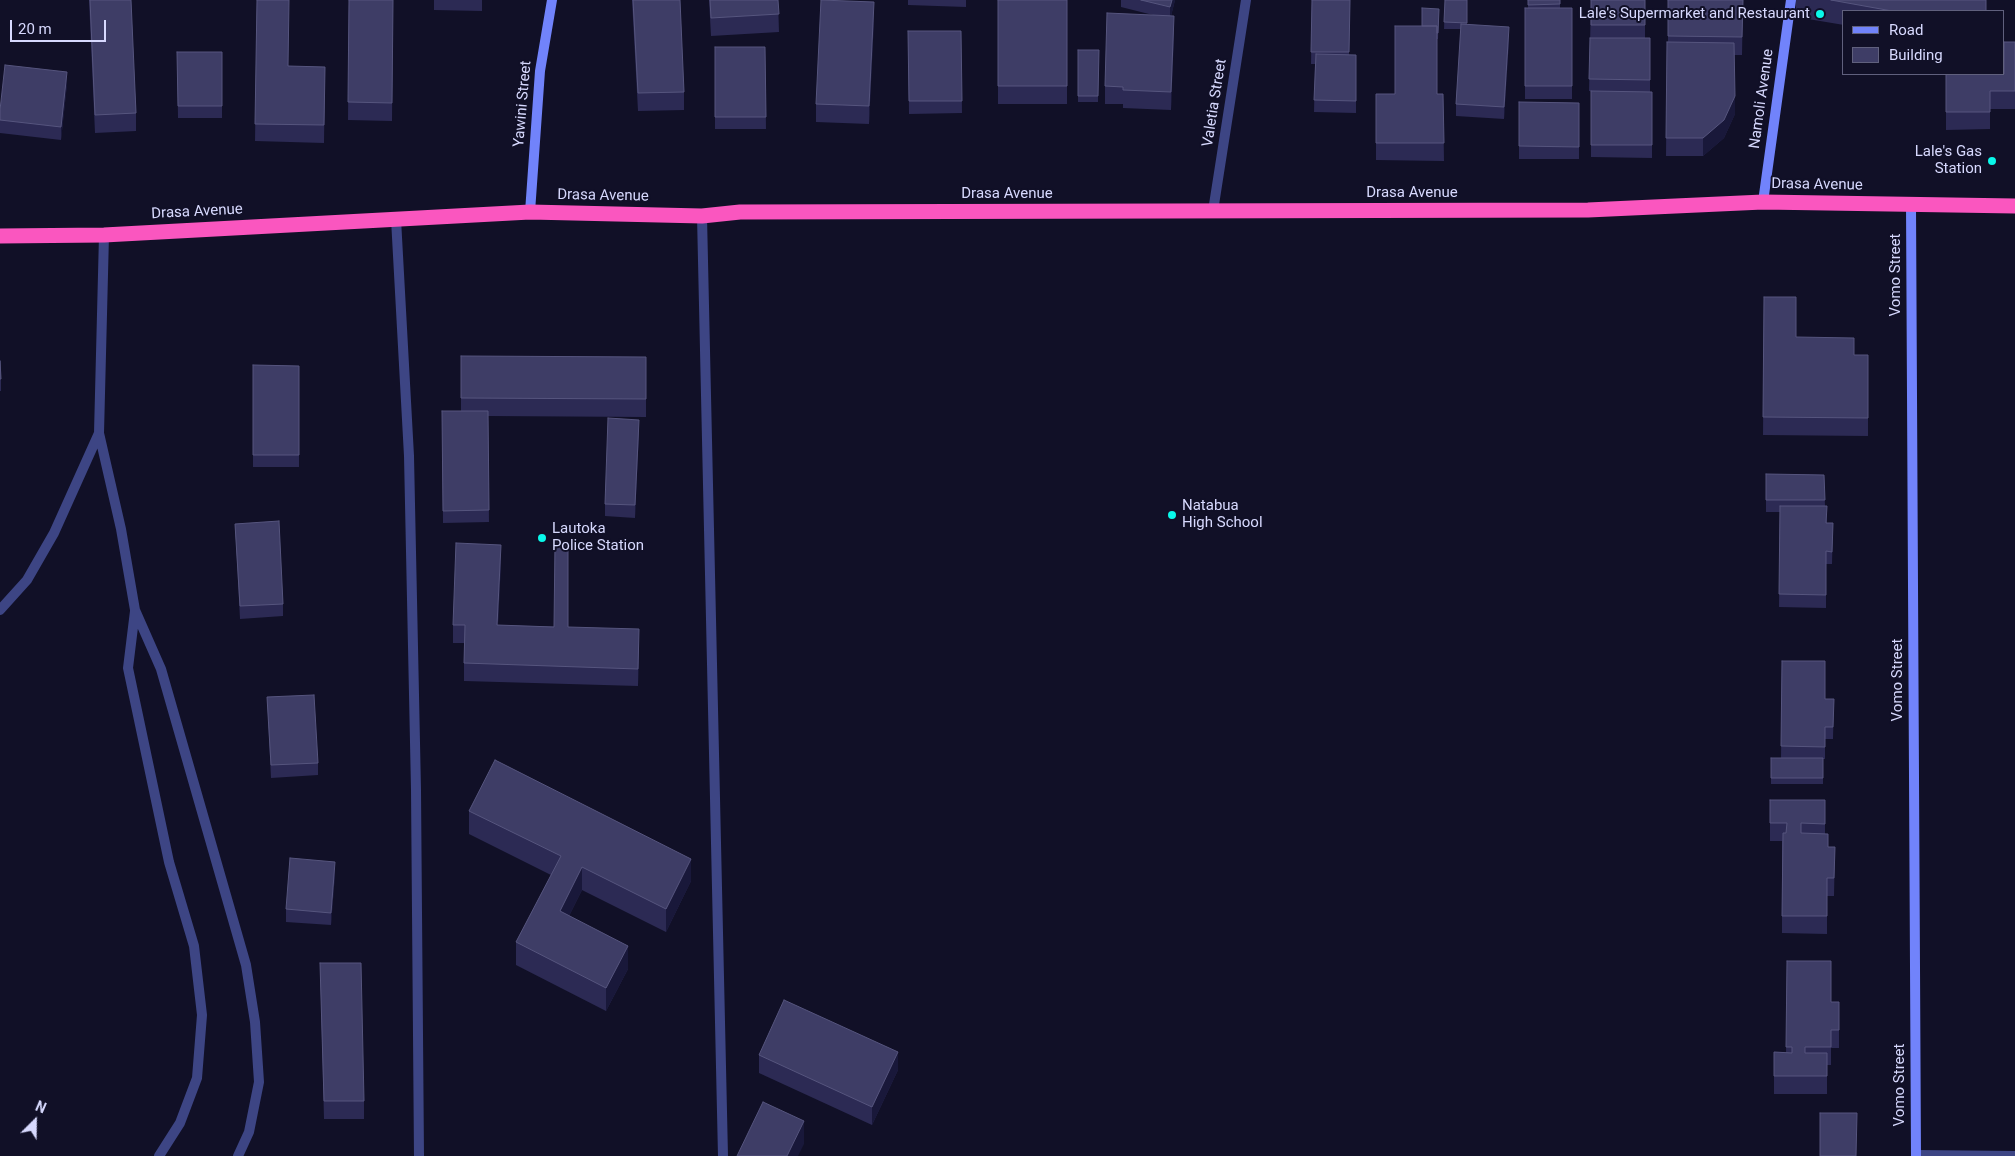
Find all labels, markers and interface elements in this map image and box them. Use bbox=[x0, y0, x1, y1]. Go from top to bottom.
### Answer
place label: Lale's Supermarket and Restaurant bbox=[1579, 5, 1810, 23]
marker: Lale's Supermarket and Restaurant bbox=[1814, 8, 1826, 20]
scale bar bbox=[12, 10, 109, 42]
legend bbox=[1842, 10, 2005, 75]
text: 20 m bbox=[18, 20, 52, 38]
text: Road bbox=[1889, 21, 1923, 39]
text: Building bbox=[1889, 46, 1943, 64]
street label: Namoli Avenue bbox=[1746, 48, 1778, 150]
street label: Valetia Street bbox=[1199, 58, 1231, 148]
street label: Yawini Street bbox=[510, 60, 536, 148]
place label: Lale's Gas Station bbox=[1915, 143, 1982, 178]
marker: Lale's Gas Station bbox=[1986, 155, 1998, 167]
street label: Drasa Avenue bbox=[1771, 175, 1863, 195]
street label: Drasa Avenue bbox=[1366, 184, 1458, 202]
street label: Drasa Avenue bbox=[961, 185, 1053, 203]
street label: Drasa Avenue bbox=[557, 186, 649, 206]
street label: Drasa Avenue bbox=[151, 201, 243, 223]
street label: Vomo Street bbox=[1887, 234, 1905, 316]
place label: Natabua High School bbox=[1182, 497, 1263, 532]
marker: Natabua High School bbox=[1166, 509, 1178, 521]
place label: Lautoka Police Station bbox=[552, 520, 644, 555]
marker: Lautoka Police Station bbox=[536, 532, 548, 544]
street label: Vomo Street bbox=[1889, 639, 1907, 721]
street label: Vomo Street bbox=[1891, 1044, 1909, 1126]
north arrow bbox=[10, 1096, 60, 1146]
text: N bbox=[33, 1098, 49, 1116]

